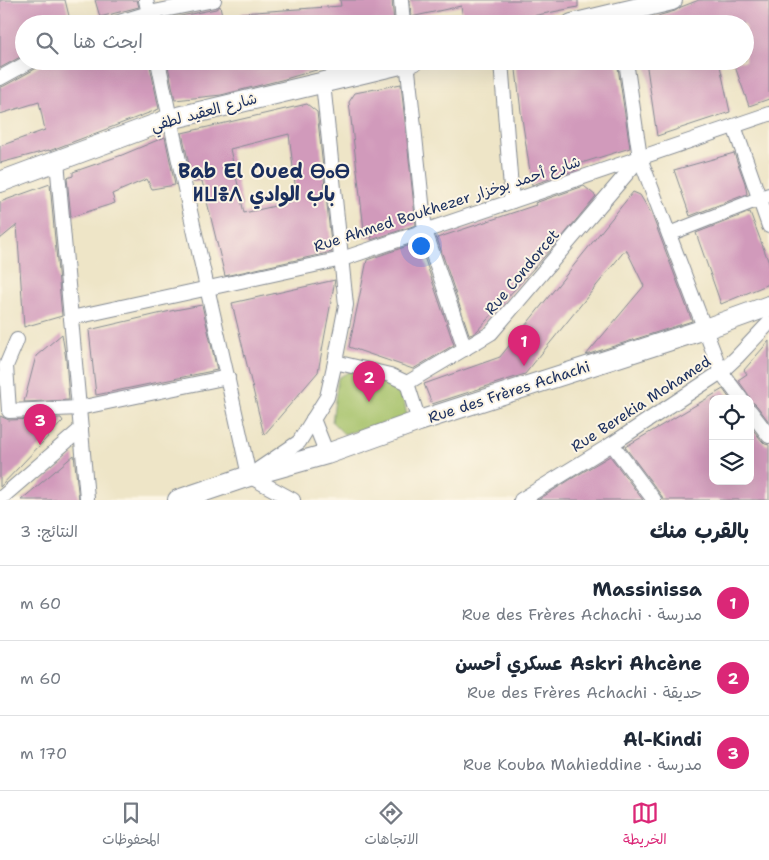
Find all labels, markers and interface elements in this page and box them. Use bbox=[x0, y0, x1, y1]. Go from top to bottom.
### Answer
search box bbox=[15, 15, 754, 70]
icon: search bbox=[33, 29, 61, 57]
text: ابحث هنا bbox=[73, 29, 143, 54]
street label: شارع العقيد لطفي bbox=[149, 88, 260, 139]
street label: Rue Ahmed Boukhezer شارع أحمد بوخزار bbox=[311, 151, 583, 257]
district label: Bab El Oued ⴱⴰⴱ ⵍⵡⴻⴷ باب الوادي bbox=[178, 158, 350, 210]
street label: Rue Condorcet bbox=[480, 225, 564, 319]
your location bbox=[408, 233, 434, 259]
pin: 1 bbox=[508, 325, 540, 366]
street label: Rue Berekia Mohamed bbox=[567, 351, 715, 457]
street label: Rue des Frères Achachi bbox=[426, 356, 592, 428]
pin: 2 bbox=[353, 361, 385, 402]
map controls bbox=[709, 395, 754, 485]
button: locate bbox=[709, 395, 754, 440]
pin: 3 bbox=[24, 404, 56, 445]
button: layers bbox=[709, 440, 754, 485]
text: بالقرب منك bbox=[650, 517, 749, 545]
text: النتائج: 3 bbox=[20, 521, 78, 542]
text: Massinissa bbox=[593, 577, 702, 602]
text: 60 m bbox=[20, 593, 61, 614]
text: 1 bbox=[729, 593, 737, 614]
text: مدرسة · Rue des Frères Achachi bbox=[462, 604, 702, 625]
text: Askri Ahcène عسكري أحسن bbox=[455, 651, 702, 676]
text: 60 m bbox=[20, 668, 61, 689]
text: 2 bbox=[727, 668, 739, 689]
text: حديقة · Rue des Frères Achachi bbox=[467, 682, 702, 703]
text: Al-Kindi bbox=[623, 727, 702, 752]
text: 170 m bbox=[20, 743, 67, 764]
text: 3 bbox=[727, 743, 739, 764]
text: مدرسة · Rue Kouba Mahieddine bbox=[463, 754, 702, 775]
tab: المحفوظات bbox=[102, 799, 160, 852]
tab: الاتجاهات bbox=[364, 799, 419, 852]
tab: الخريطة bbox=[623, 799, 667, 852]

